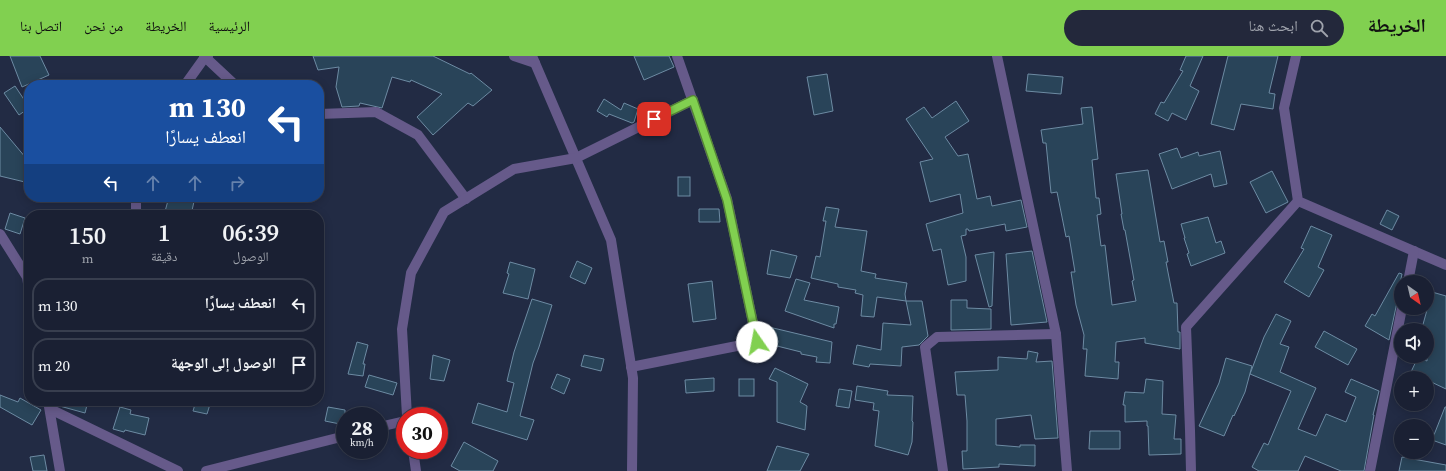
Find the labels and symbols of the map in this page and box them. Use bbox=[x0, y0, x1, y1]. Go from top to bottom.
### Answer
pin bbox=[637, 102, 671, 136]
north arrow bbox=[1394, 275, 1434, 315]
position arrow bbox=[736, 321, 778, 363]
speed limit sign: 30 bbox=[396, 407, 448, 459]

